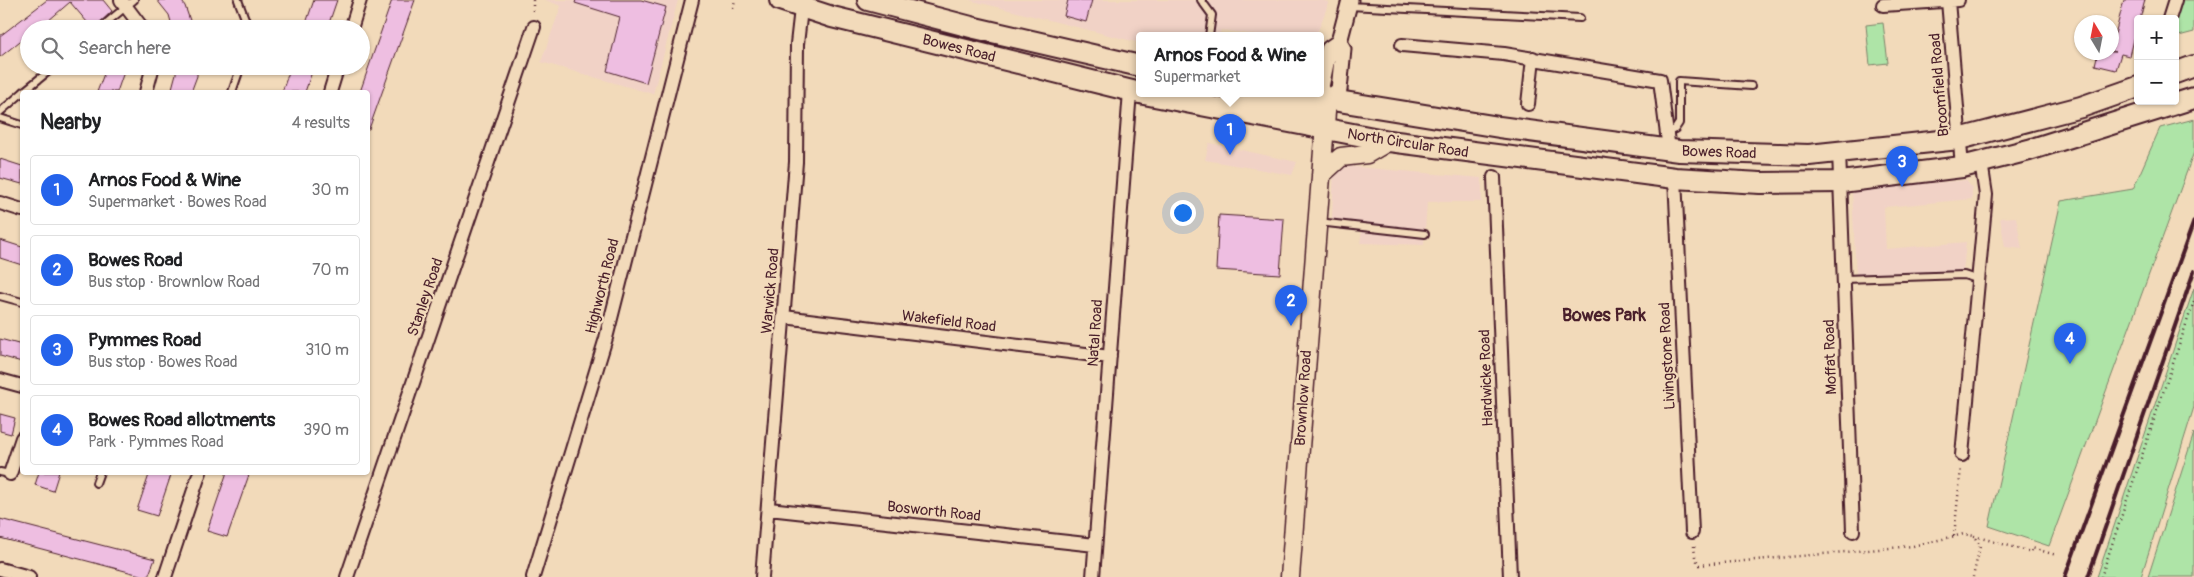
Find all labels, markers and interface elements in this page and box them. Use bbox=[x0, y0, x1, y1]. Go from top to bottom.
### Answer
north arrow bbox=[2074, 15, 2119, 60]
map controls bbox=[2134, 15, 2179, 105]
button: + bbox=[2134, 15, 2179, 60]
search box bbox=[20, 20, 370, 75]
street label: Bowes Road bbox=[920, 30, 998, 67]
popup bbox=[1136, 32, 1324, 97]
street label: Broomfield Road bbox=[1926, 32, 1953, 138]
icon: search bbox=[38, 34, 66, 62]
text: Search here bbox=[78, 36, 171, 60]
text: Arnos Food & Wine bbox=[1154, 43, 1306, 67]
button: − bbox=[2134, 60, 2179, 105]
text: Supermarket bbox=[1154, 67, 1240, 87]
text: Nearby bbox=[40, 109, 101, 136]
text: 4 results bbox=[292, 113, 350, 133]
pin: 1 bbox=[1214, 114, 1246, 155]
street label: North Circular Road bbox=[1346, 125, 1470, 162]
street label: Bowes Road bbox=[1681, 142, 1757, 163]
pin: 3 bbox=[1886, 146, 1918, 187]
text: Arnos Food & Wine bbox=[88, 168, 241, 192]
text: 1 bbox=[54, 180, 60, 200]
text: 30 m bbox=[311, 180, 349, 200]
text: Supermarket · Bowes Road bbox=[88, 192, 267, 212]
your location bbox=[1170, 200, 1196, 226]
street label: Highworth Road bbox=[581, 236, 624, 336]
street label: Warwick Road bbox=[757, 247, 784, 335]
text: Bowes Road bbox=[88, 248, 183, 272]
street label: Stanley Road bbox=[403, 256, 448, 339]
text: 2 bbox=[53, 260, 61, 280]
text: 70 m bbox=[312, 260, 349, 280]
text: Bus stop · Brownlow Road bbox=[88, 272, 260, 292]
pin: 2 bbox=[1275, 285, 1307, 326]
street label: Natal Road bbox=[1084, 299, 1107, 367]
street label: Livingstone Road bbox=[1655, 302, 1680, 410]
district label: Bowes Park bbox=[1562, 304, 1647, 327]
street label: Wakefield Road bbox=[901, 306, 997, 337]
street label: Moffat Road bbox=[1820, 319, 1841, 395]
pin: 4 bbox=[2054, 323, 2086, 364]
text: Pymmes Road bbox=[88, 328, 202, 352]
street label: Hardwicke Road bbox=[1475, 329, 1498, 427]
text: 3 bbox=[53, 340, 61, 360]
text: 310 m bbox=[305, 340, 349, 360]
street label: Brownlow Road bbox=[1291, 349, 1316, 447]
text: Bus stop · Bowes Road bbox=[88, 352, 238, 372]
text: Bowes Road allotments bbox=[88, 408, 275, 432]
text: 4 bbox=[52, 420, 62, 440]
text: 390 m bbox=[303, 420, 349, 440]
text: Park · Pymmes Road bbox=[88, 432, 224, 452]
street label: Bosworth Road bbox=[886, 497, 982, 526]

